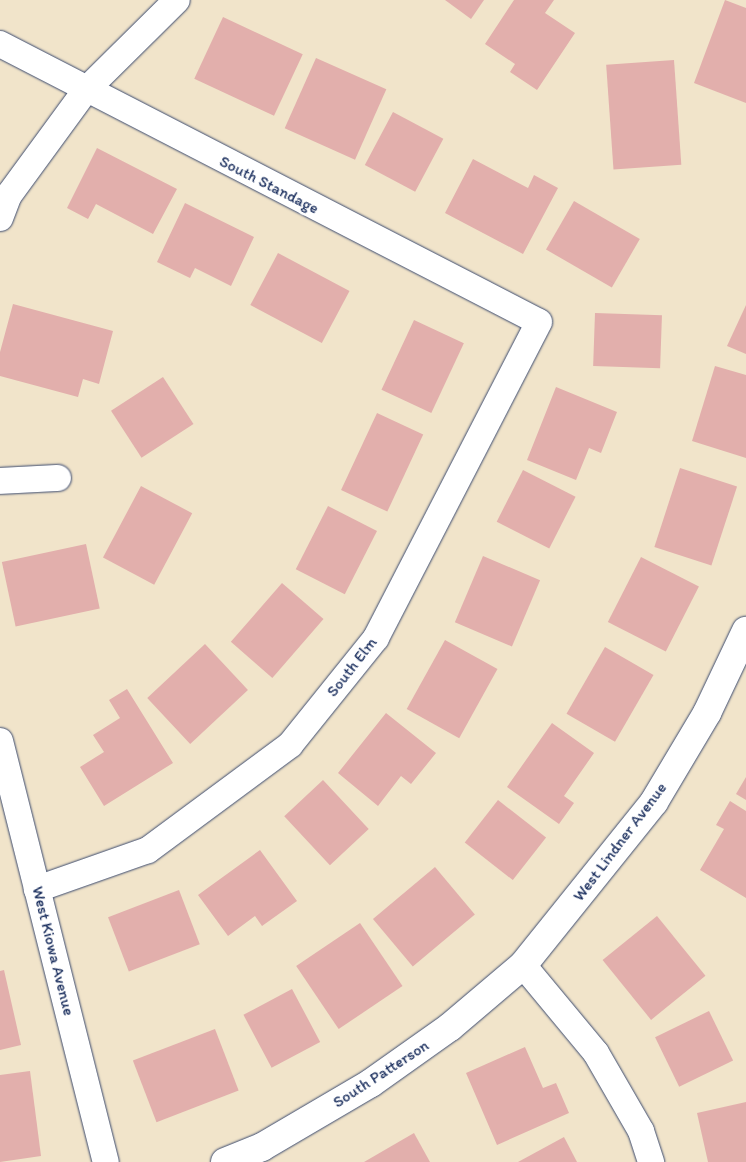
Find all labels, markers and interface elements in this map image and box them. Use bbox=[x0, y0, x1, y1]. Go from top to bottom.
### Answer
street label: South Standage bbox=[216, 152, 322, 218]
street label: South Elm bbox=[323, 634, 381, 700]
street label: West Lindner Avenue bbox=[569, 779, 671, 905]
street label: West Kiowa Avenue bbox=[28, 884, 78, 1018]
street label: South Patterson bbox=[330, 1036, 432, 1112]

